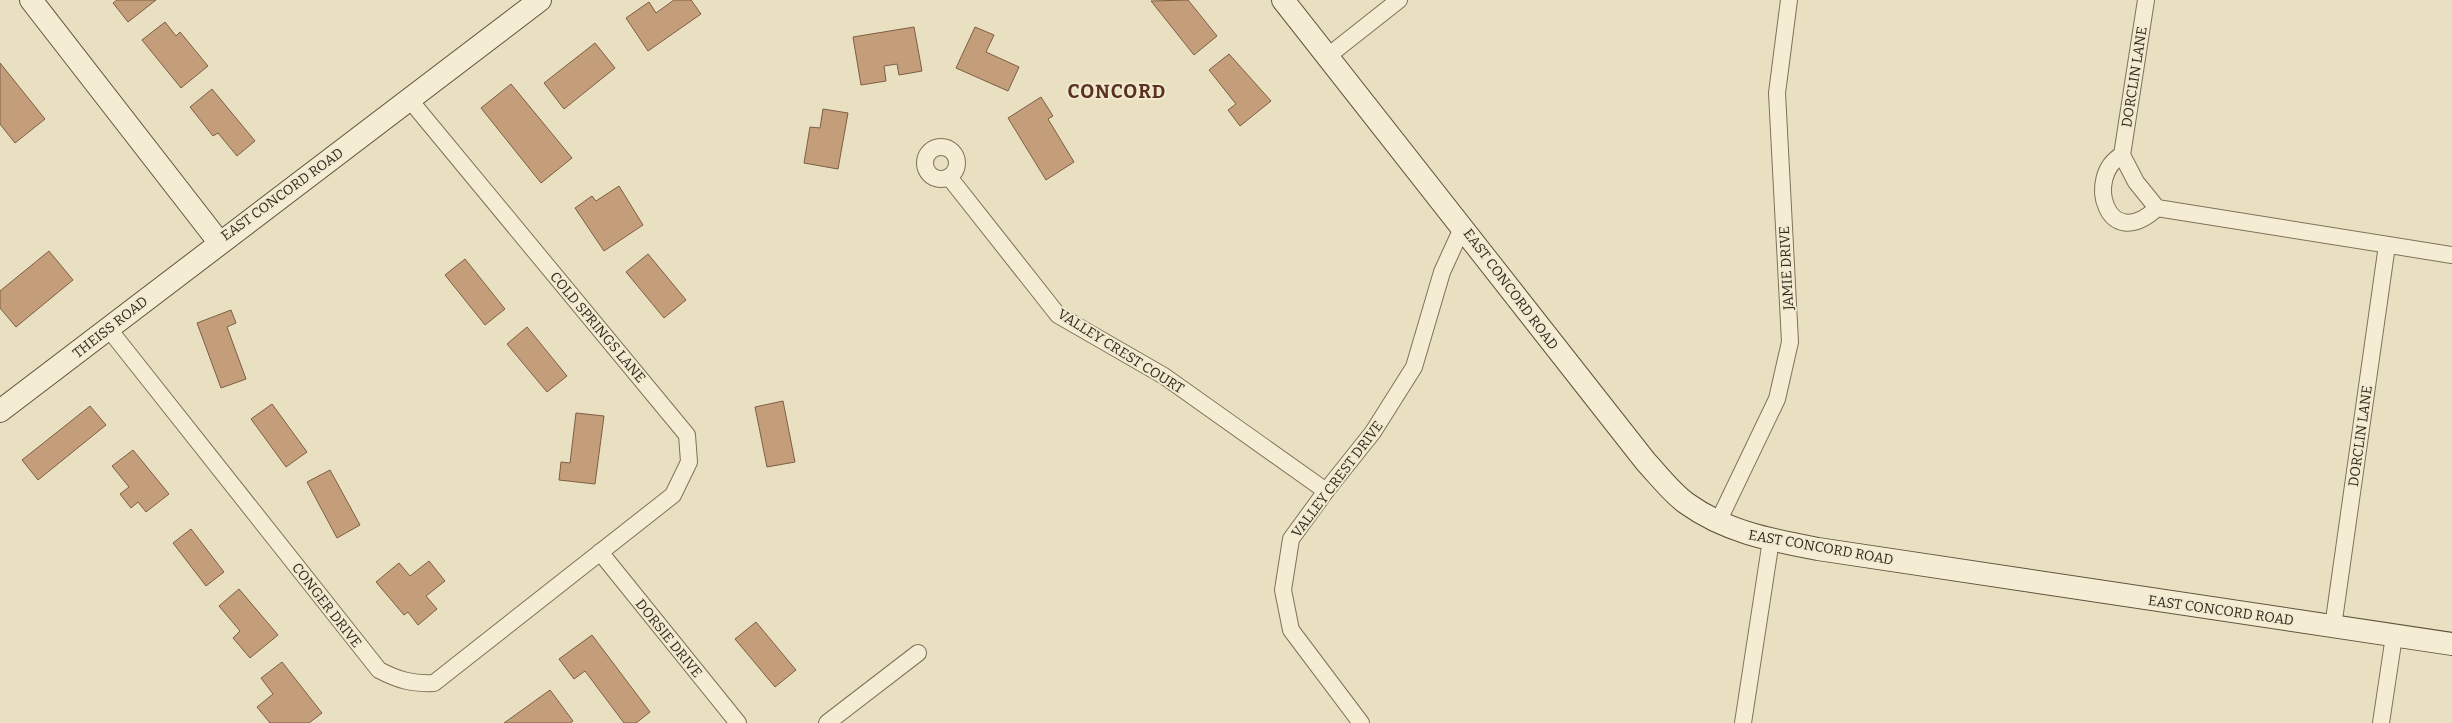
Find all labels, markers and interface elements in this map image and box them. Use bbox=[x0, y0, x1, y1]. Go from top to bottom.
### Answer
street label: DORCLIN LANE bbox=[2118, 25, 2151, 129]
district label: CONCORD bbox=[1068, 80, 1166, 103]
street label: EAST CONCORD ROAD bbox=[218, 144, 347, 244]
street label: EAST CONCORD ROAD bbox=[1460, 226, 1562, 353]
street label: JAMIE DRIVE bbox=[1776, 226, 1797, 311]
street label: COLD SPRINGS LANE bbox=[546, 268, 649, 386]
street label: THEISS ROAD bbox=[69, 293, 151, 362]
street label: VALLEY CREST COURT bbox=[1054, 306, 1187, 397]
street label: DORCLIN LANE bbox=[2345, 384, 2376, 488]
street label: VALLEY CREST DRIVE bbox=[1288, 418, 1387, 541]
street label: EAST CONCORD ROAD bbox=[1747, 526, 1895, 569]
street label: CONGER DRIVE bbox=[288, 559, 365, 651]
street label: EAST CONCORD ROAD bbox=[2147, 592, 2295, 629]
street label: DORSIE DRIVE bbox=[632, 596, 705, 681]

